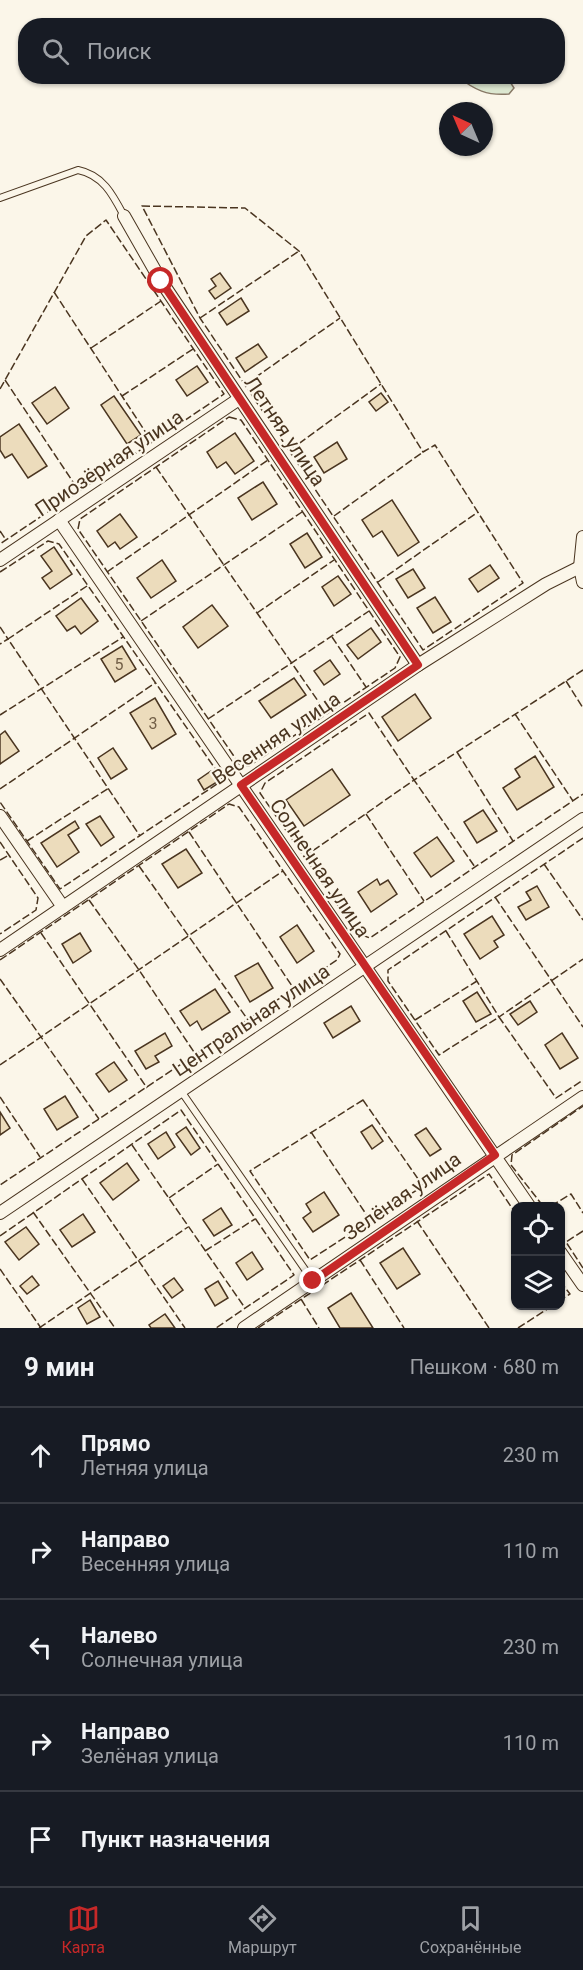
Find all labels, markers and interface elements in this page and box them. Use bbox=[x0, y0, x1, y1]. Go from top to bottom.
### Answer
search box bbox=[18, 18, 565, 84]
icon: search bbox=[39, 35, 72, 68]
text: Поиск bbox=[87, 39, 151, 64]
north arrow bbox=[439, 102, 493, 156]
route start bbox=[147, 267, 173, 293]
street label: Летняя улица bbox=[239, 371, 331, 491]
street label: Приозёрная улица bbox=[30, 404, 188, 522]
house number: 5 bbox=[115, 655, 124, 674]
street label: Весенняя улица bbox=[208, 686, 344, 790]
house number: 3 bbox=[149, 714, 158, 733]
street label: Солнечная улица bbox=[265, 794, 375, 942]
street label: Центральная улица bbox=[168, 959, 334, 1081]
street label: Зелёная улица bbox=[339, 1147, 465, 1245]
map controls bbox=[511, 1202, 565, 1310]
button: locate bbox=[511, 1202, 565, 1256]
button: layers bbox=[511, 1256, 565, 1310]
route end bbox=[299, 1267, 325, 1293]
text: 9 мин bbox=[24, 1352, 95, 1382]
text: Пешком · 680 m bbox=[410, 1355, 559, 1379]
text: Прямо bbox=[81, 1431, 150, 1456]
icon: ahead bbox=[24, 1439, 57, 1472]
text: 230 m bbox=[503, 1443, 559, 1467]
text: Летняя улица bbox=[81, 1456, 209, 1480]
text: Направо bbox=[81, 1527, 170, 1552]
icon: right bbox=[24, 1535, 57, 1568]
text: 110 m bbox=[503, 1539, 559, 1563]
text: Весенняя улица bbox=[81, 1552, 230, 1576]
text: Налево bbox=[81, 1623, 158, 1648]
icon: left bbox=[24, 1631, 57, 1664]
text: 230 m bbox=[503, 1635, 559, 1659]
text: Солнечная улица bbox=[81, 1648, 243, 1672]
text: Направо bbox=[81, 1719, 170, 1744]
icon: right bbox=[24, 1727, 57, 1760]
text: 110 m bbox=[503, 1731, 559, 1755]
text: Зелёная улица bbox=[81, 1744, 219, 1768]
icon: arrive bbox=[24, 1823, 57, 1856]
text: Пункт назначения bbox=[81, 1827, 270, 1852]
tab: Карта bbox=[61, 1902, 105, 1957]
tab: Маршрут bbox=[228, 1902, 297, 1957]
tab: Сохранённые bbox=[420, 1902, 522, 1957]

